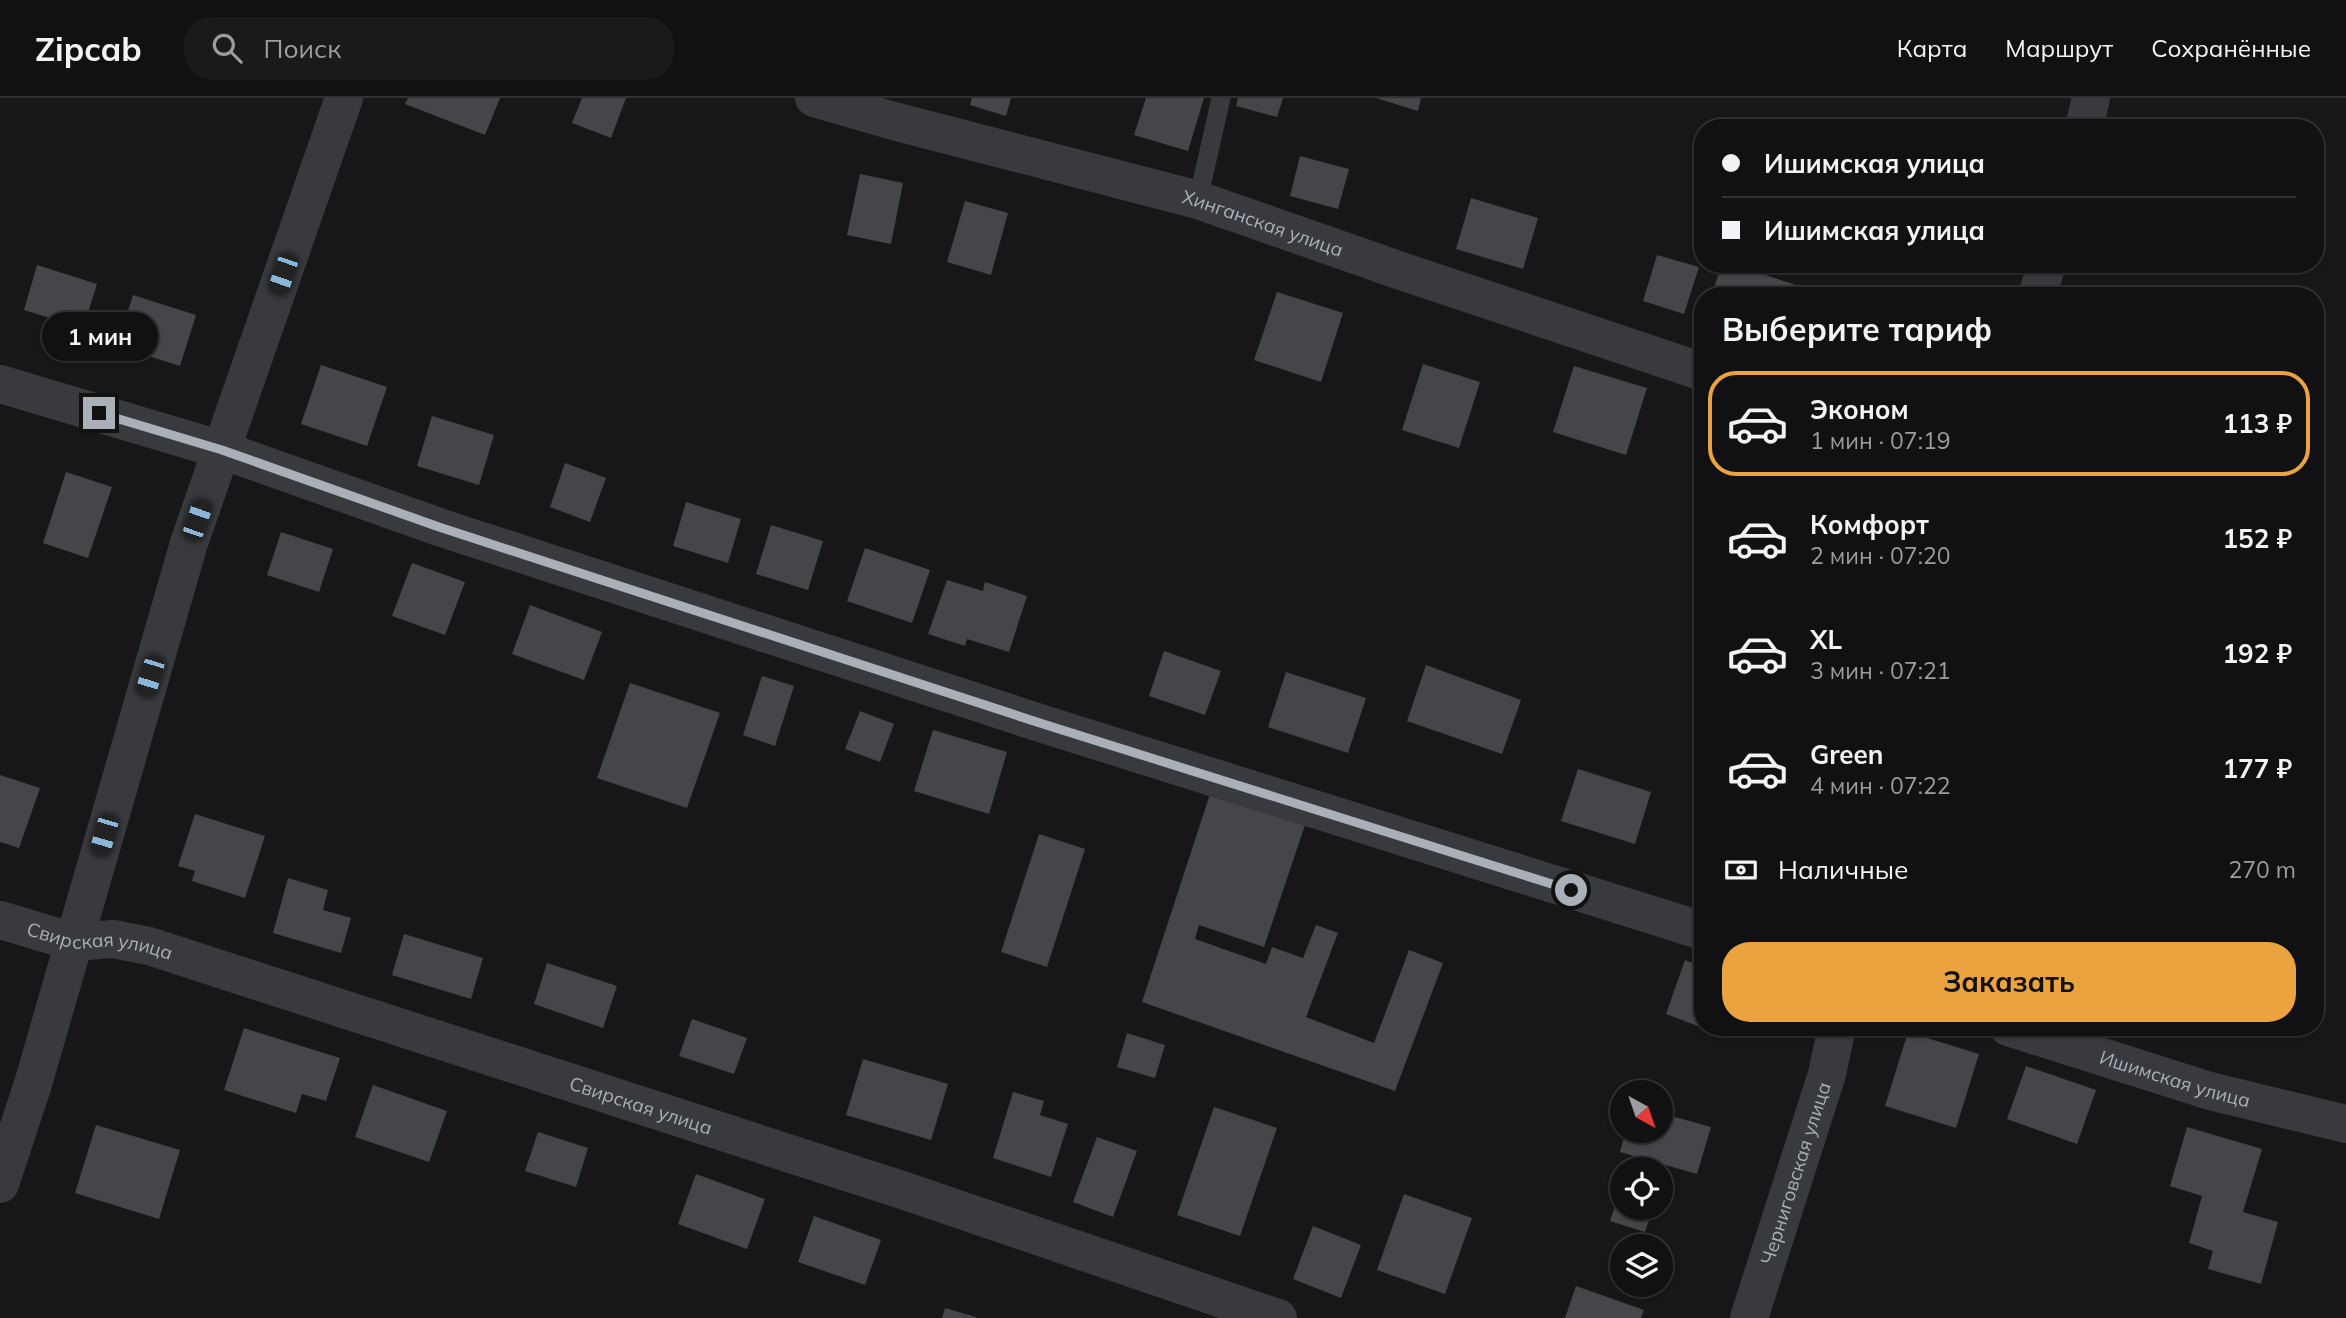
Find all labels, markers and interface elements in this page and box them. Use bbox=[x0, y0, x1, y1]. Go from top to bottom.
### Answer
search box bbox=[184, 17, 674, 80]
text: Zipcab bbox=[35, 28, 142, 69]
icon: search bbox=[208, 29, 246, 67]
text: Поиск bbox=[264, 32, 341, 65]
text: Карта bbox=[1897, 33, 1967, 63]
text: Маршрут bbox=[2005, 33, 2113, 63]
text: Сохранённые bbox=[2151, 33, 2311, 63]
text: Ишимская улица bbox=[1764, 147, 1985, 180]
street label: Хинганская улица bbox=[1180, 184, 1346, 262]
text: Ишимская улица bbox=[1764, 214, 1985, 247]
car bbox=[267, 251, 300, 297]
text: Выберите тариф bbox=[1722, 309, 1992, 349]
callout: 1 мин bbox=[41, 312, 157, 360]
text: 1 мин bbox=[68, 322, 132, 351]
icon: car bbox=[1726, 392, 1789, 455]
text: Эконом bbox=[1810, 393, 1909, 426]
route end bbox=[83, 397, 115, 429]
text: 113 ₽ bbox=[2222, 407, 2292, 440]
text: 1 мин · 07:19 bbox=[1810, 426, 1950, 455]
car bbox=[181, 497, 214, 543]
icon: car bbox=[1726, 507, 1789, 570]
text: Комфорт bbox=[1810, 508, 1929, 541]
text: 152 ₽ bbox=[2222, 522, 2292, 555]
text: 2 мин · 07:20 bbox=[1810, 541, 1950, 570]
icon: car bbox=[1726, 622, 1789, 685]
text: XL bbox=[1810, 623, 1842, 656]
text: 192 ₽ bbox=[2222, 637, 2292, 670]
car bbox=[134, 653, 167, 699]
text: 3 мин · 07:21 bbox=[1810, 656, 1950, 685]
icon: car bbox=[1726, 737, 1789, 800]
text: Green bbox=[1810, 738, 1883, 771]
text: 177 ₽ bbox=[2222, 752, 2292, 785]
text: 4 мин · 07:22 bbox=[1810, 771, 1950, 800]
car bbox=[89, 812, 120, 858]
icon: cash bbox=[1722, 851, 1760, 889]
text: Наличные bbox=[1778, 853, 1908, 886]
text: 270 m bbox=[2228, 855, 2296, 884]
route start bbox=[1555, 874, 1587, 906]
street label: Свирская улица bbox=[24, 917, 176, 965]
button: Заказать bbox=[1722, 942, 2296, 1022]
street label: Ишимская улица bbox=[2097, 1045, 2253, 1112]
street label: Свирская улица bbox=[566, 1071, 715, 1140]
street label: Черниговская улица bbox=[1755, 1079, 1836, 1268]
north arrow bbox=[1610, 1080, 1673, 1143]
map controls bbox=[1610, 1080, 1673, 1297]
button: locate bbox=[1610, 1157, 1673, 1220]
button: layers bbox=[1610, 1234, 1673, 1297]

